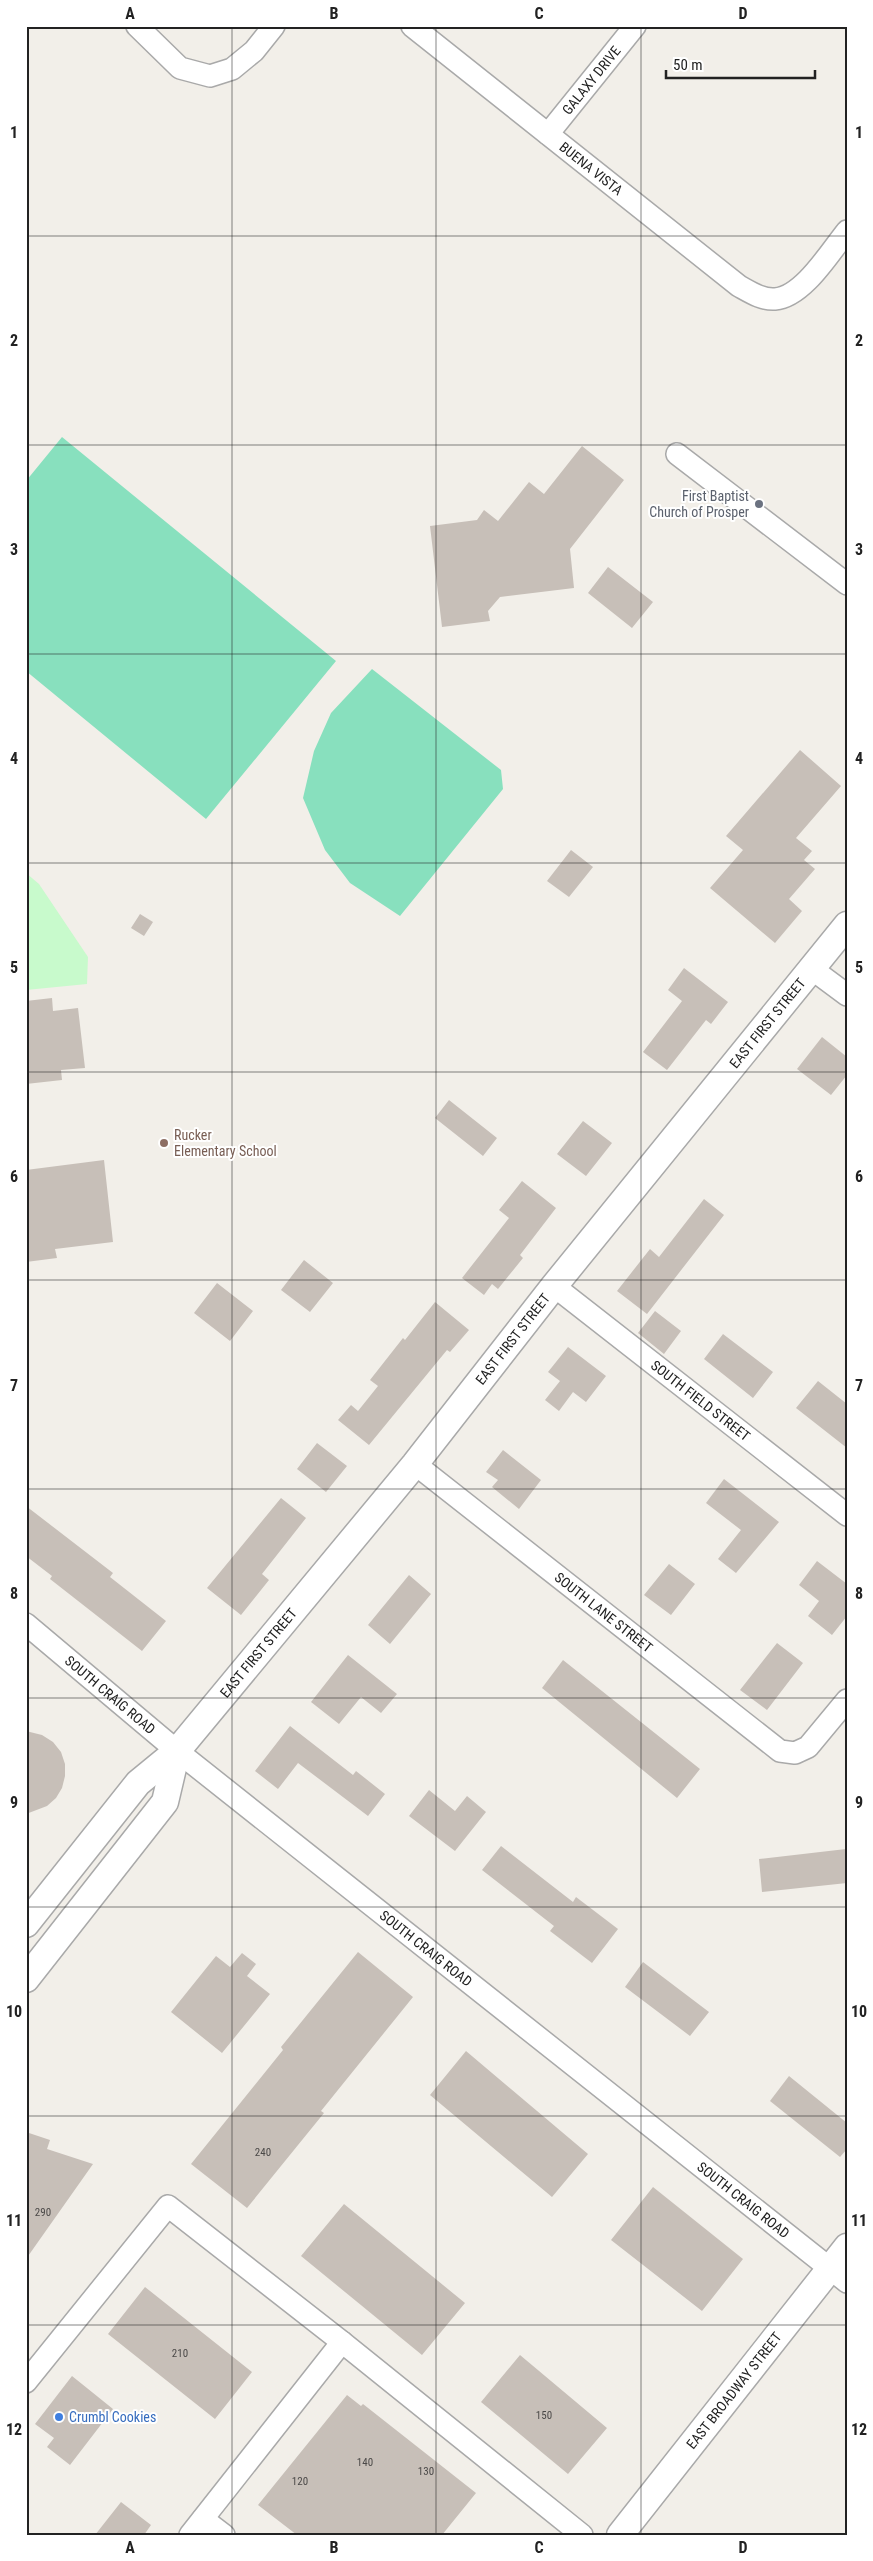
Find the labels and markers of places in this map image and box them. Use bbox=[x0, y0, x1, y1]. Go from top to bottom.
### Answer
place label: First Baptist Church of Prosper bbox=[649, 488, 749, 520]
marker: First Baptist Church of Prosper bbox=[753, 498, 765, 510]
place label: Rucker Elementary School bbox=[174, 1127, 277, 1159]
marker: Rucker Elementary School bbox=[158, 1137, 170, 1149]
place label: Crumbl Cookies bbox=[69, 2409, 156, 2425]
marker: Crumbl Cookies bbox=[53, 2411, 65, 2423]

